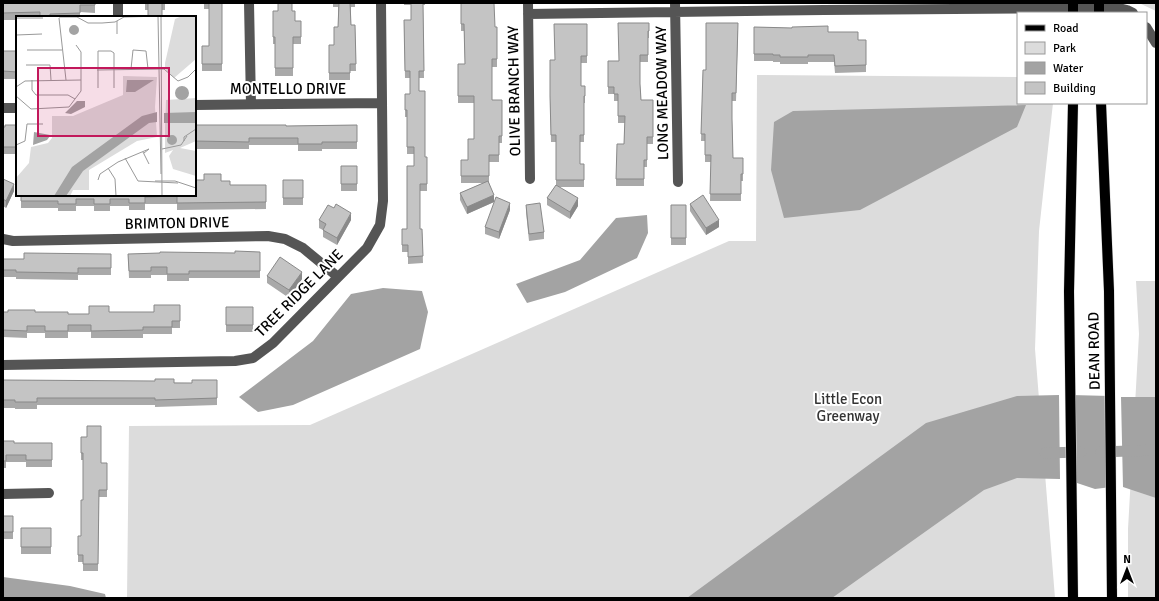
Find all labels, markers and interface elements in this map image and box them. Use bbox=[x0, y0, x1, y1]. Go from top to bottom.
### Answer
legend bbox=[1017, 12, 1147, 104]
inset map bbox=[16, 16, 196, 196]
text: Road bbox=[1053, 21, 1079, 36]
street label: OLIVE BRANCH WAY bbox=[504, 25, 524, 156]
street label: LONG MEADOW WAY bbox=[652, 25, 672, 160]
text: Park bbox=[1053, 41, 1076, 56]
text: Water bbox=[1053, 61, 1084, 76]
street label: MONTELLO DRIVE bbox=[230, 80, 346, 98]
text: Building bbox=[1053, 81, 1096, 96]
street label: BRIMTON DRIVE bbox=[124, 213, 230, 233]
street label: TREE RIDGE LANE bbox=[251, 245, 347, 341]
street label: DEAN ROAD bbox=[1084, 312, 1104, 390]
park label: Little Econ Greenway bbox=[814, 390, 882, 425]
north arrow bbox=[1107, 549, 1147, 589]
text: N bbox=[1123, 553, 1131, 566]

